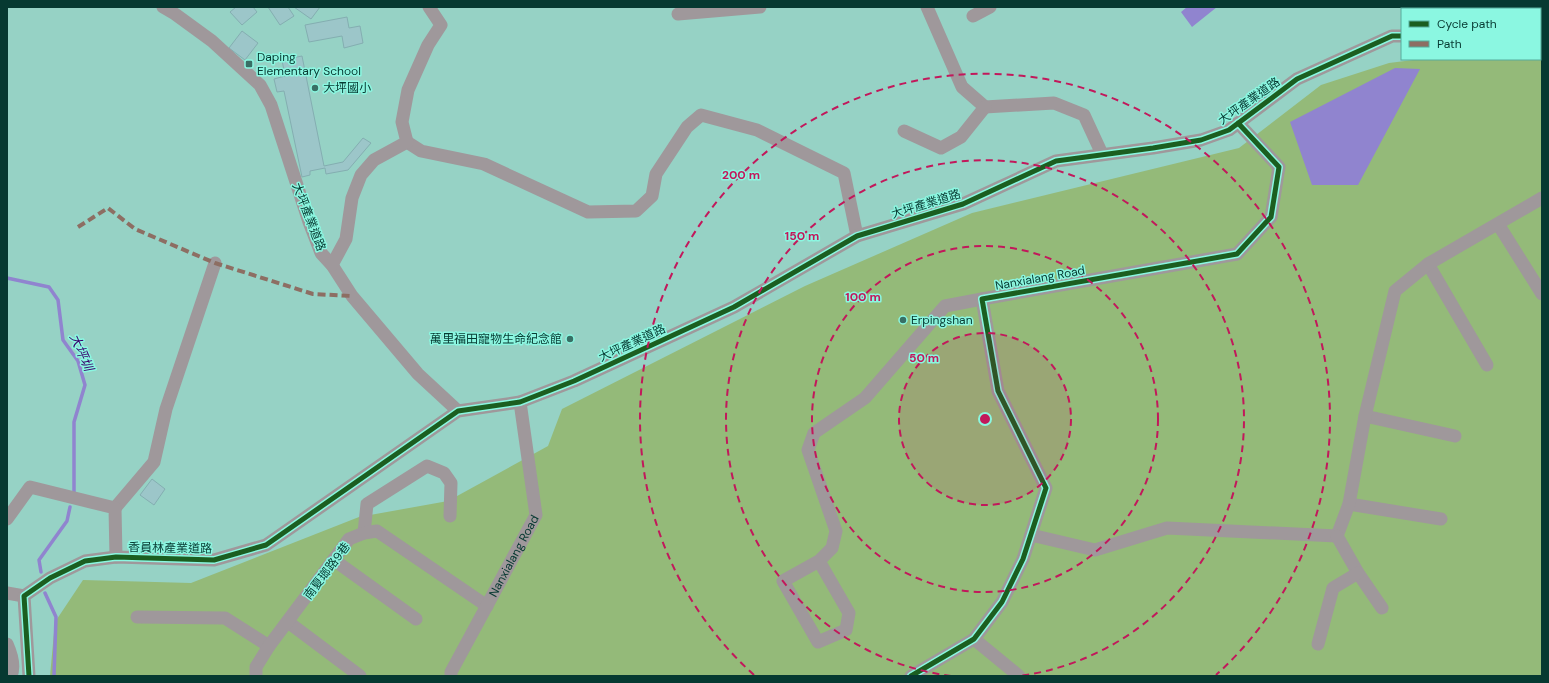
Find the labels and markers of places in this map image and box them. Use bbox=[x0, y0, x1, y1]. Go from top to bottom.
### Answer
place label: Daping Elementary School bbox=[257, 49, 361, 79]
marker: Daping Elementary School bbox=[244, 59, 254, 69]
place label: 大坪國小 bbox=[323, 80, 371, 96]
marker: 大坪國小 bbox=[310, 83, 320, 93]
place label: Erpingshan bbox=[911, 312, 973, 328]
marker: Erpingshan bbox=[898, 315, 908, 325]
place label: 萬里福田寵物生命紀念館 bbox=[430, 331, 562, 347]
marker: 萬里福田寵物生命紀念館 bbox=[565, 334, 575, 344]
centre of rings bbox=[978, 412, 992, 426]

